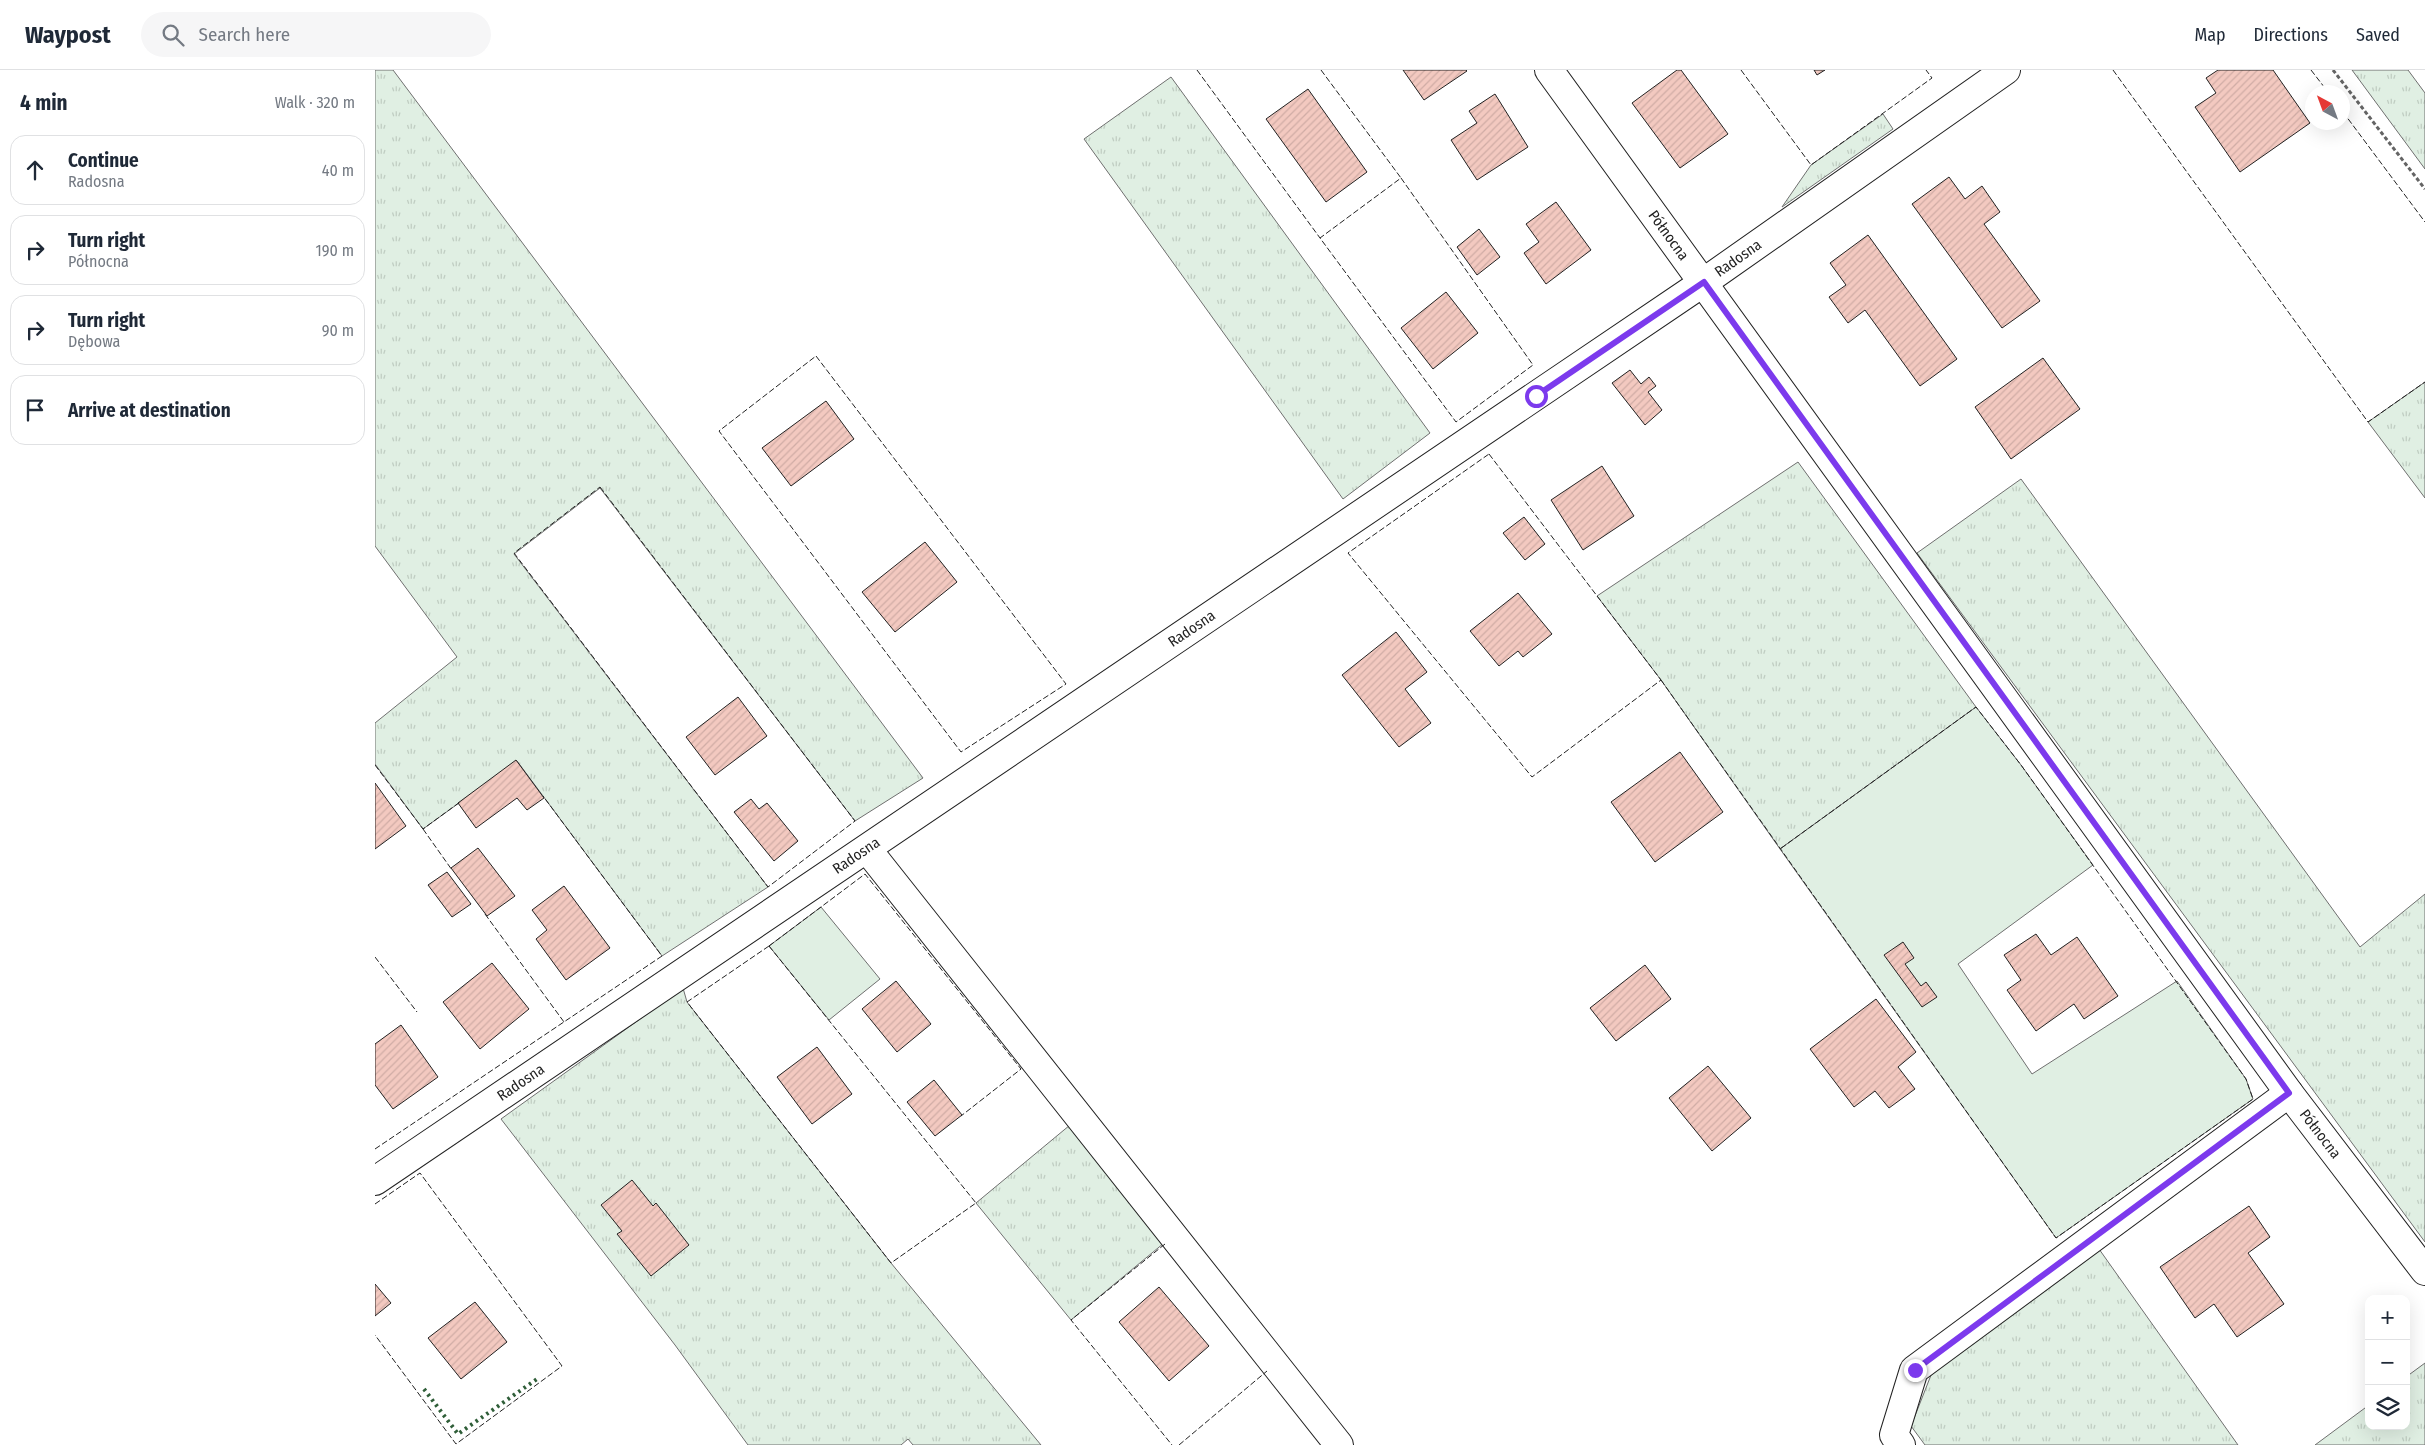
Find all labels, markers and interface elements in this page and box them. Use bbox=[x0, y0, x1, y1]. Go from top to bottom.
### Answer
search box bbox=[141, 12, 491, 57]
text: Waypost bbox=[25, 21, 111, 49]
icon: search bbox=[159, 21, 187, 49]
text: Search here bbox=[199, 23, 290, 46]
text: Map bbox=[2194, 24, 2226, 46]
text: Directions bbox=[2254, 24, 2328, 46]
text: Saved bbox=[2356, 24, 2400, 46]
north arrow bbox=[2305, 85, 2350, 130]
text: 4 min bbox=[20, 90, 68, 116]
text: Walk · 320 m bbox=[275, 93, 355, 112]
text: Continue bbox=[68, 149, 139, 172]
icon: ahead bbox=[21, 156, 49, 184]
text: 40 m bbox=[322, 161, 354, 180]
text: Radosna bbox=[68, 172, 125, 191]
street label: Północna bbox=[1645, 207, 1693, 264]
text: Turn right bbox=[68, 229, 145, 252]
icon: right bbox=[21, 236, 49, 264]
street label: Radosna bbox=[1711, 236, 1765, 281]
text: 190 m bbox=[316, 241, 354, 260]
text: Północna bbox=[68, 252, 129, 271]
text: Turn right bbox=[68, 309, 145, 332]
icon: right bbox=[21, 316, 49, 344]
text: 90 m bbox=[322, 321, 354, 340]
text: Dębowa bbox=[68, 332, 120, 351]
route start bbox=[1525, 385, 1548, 408]
icon: arrive bbox=[21, 396, 49, 424]
text: Arrive at destination bbox=[68, 399, 231, 422]
street label: Radosna bbox=[1165, 606, 1219, 651]
street label: Radosna bbox=[829, 833, 883, 878]
street label: Radosna bbox=[494, 1060, 548, 1105]
street label: Północna bbox=[2296, 1106, 2345, 1162]
map controls bbox=[2365, 1295, 2410, 1430]
button: + bbox=[2365, 1295, 2410, 1340]
button: − bbox=[2365, 1340, 2410, 1385]
route end bbox=[1904, 1359, 1927, 1382]
button: layers bbox=[2365, 1385, 2410, 1430]

